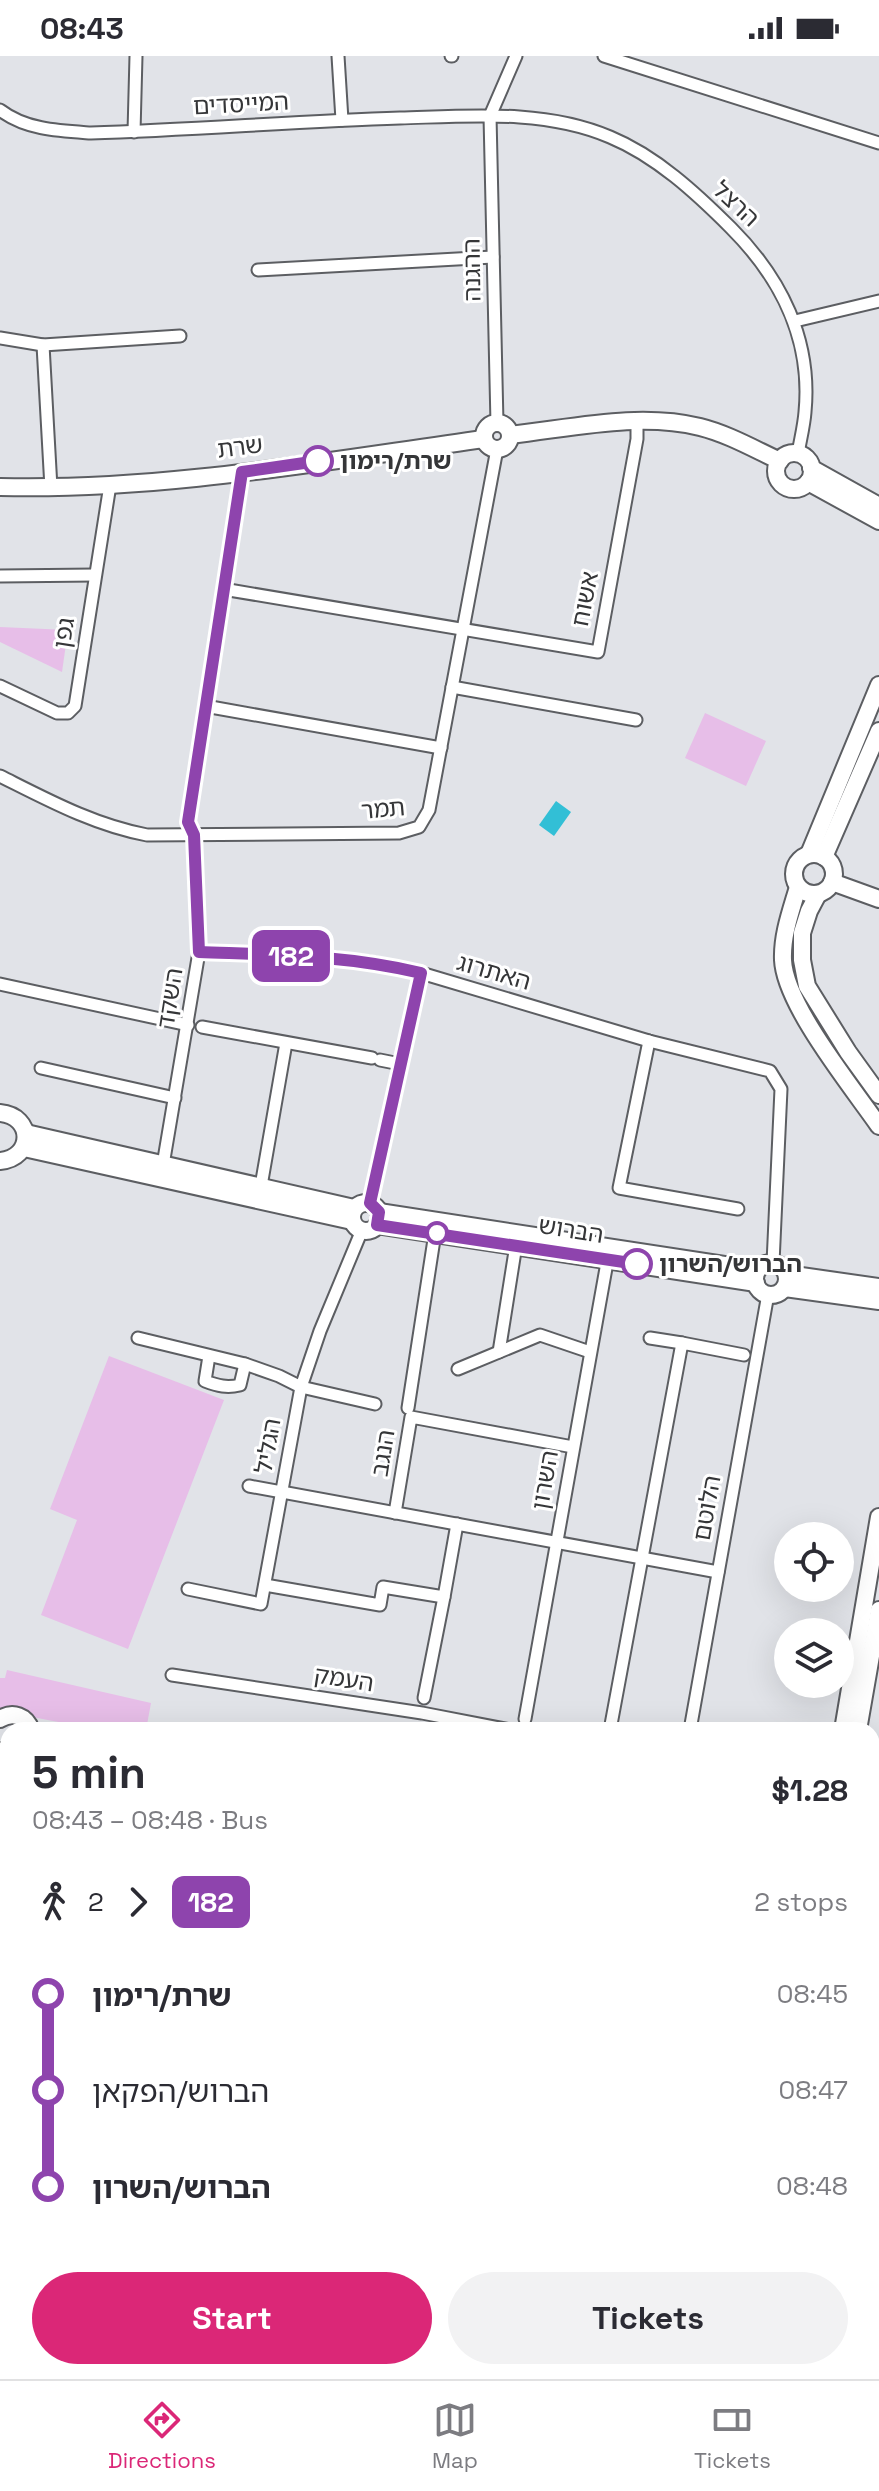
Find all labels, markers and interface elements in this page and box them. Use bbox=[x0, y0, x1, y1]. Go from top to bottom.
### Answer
text: 08:43 bbox=[40, 9, 124, 48]
street label: המייסדים bbox=[192, 86, 290, 121]
street label: הרצל bbox=[706, 174, 766, 233]
street label: ההגנה bbox=[455, 238, 488, 302]
street label: שרת bbox=[215, 428, 265, 465]
place label: שרת/רימון bbox=[340, 445, 452, 476]
marker: שרת/רימון bbox=[303, 446, 333, 476]
street label: אשוח bbox=[564, 569, 605, 629]
street label: גפן bbox=[46, 615, 81, 651]
street label: תמר bbox=[360, 791, 406, 826]
line badge: 182 bbox=[245, 930, 337, 982]
text: 182 bbox=[268, 938, 314, 974]
street label: האתרוג bbox=[454, 946, 535, 997]
street label: השקד bbox=[149, 966, 190, 1030]
street label: הברוש bbox=[536, 1209, 606, 1250]
unlabelled marker bbox=[426, 1222, 448, 1244]
place label: הברוש/השרון bbox=[659, 1248, 802, 1279]
marker: הברוש/השרון bbox=[622, 1249, 652, 1279]
street label: הגליל bbox=[247, 1416, 288, 1476]
street label: הנגב bbox=[364, 1427, 401, 1479]
street label: השרון bbox=[524, 1448, 565, 1512]
street label: הלוטם bbox=[686, 1473, 728, 1543]
map controls bbox=[774, 1522, 854, 1698]
button: locate bbox=[774, 1522, 854, 1602]
button: layers bbox=[774, 1618, 854, 1698]
street label: העמק bbox=[312, 1658, 376, 1699]
text: 5 min bbox=[32, 1745, 146, 1801]
text: $1.28 bbox=[772, 1771, 848, 1810]
text: 08:43 – 08:48 · Bus bbox=[32, 1803, 268, 1837]
icon: walk bbox=[32, 1880, 76, 1924]
icon: forward bbox=[116, 1880, 160, 1924]
text: 182 bbox=[188, 1884, 234, 1920]
text: 2 bbox=[88, 1885, 104, 1919]
text: 2 stops bbox=[754, 1885, 848, 1919]
text: שרת/רימון bbox=[92, 1976, 232, 2015]
text: 08:45 bbox=[777, 1977, 848, 2011]
text: הברוש/הפקאן bbox=[92, 2072, 269, 2111]
text: 08:47 bbox=[778, 2073, 848, 2107]
text: הברוש/השרון bbox=[92, 2168, 271, 2207]
text: 08:48 bbox=[776, 2169, 848, 2203]
button: Start bbox=[32, 2272, 432, 2364]
button: Tickets bbox=[448, 2272, 848, 2364]
tab: Directions bbox=[108, 2398, 216, 2474]
tab: Map bbox=[432, 2398, 478, 2474]
tab: Tickets bbox=[694, 2398, 771, 2474]

